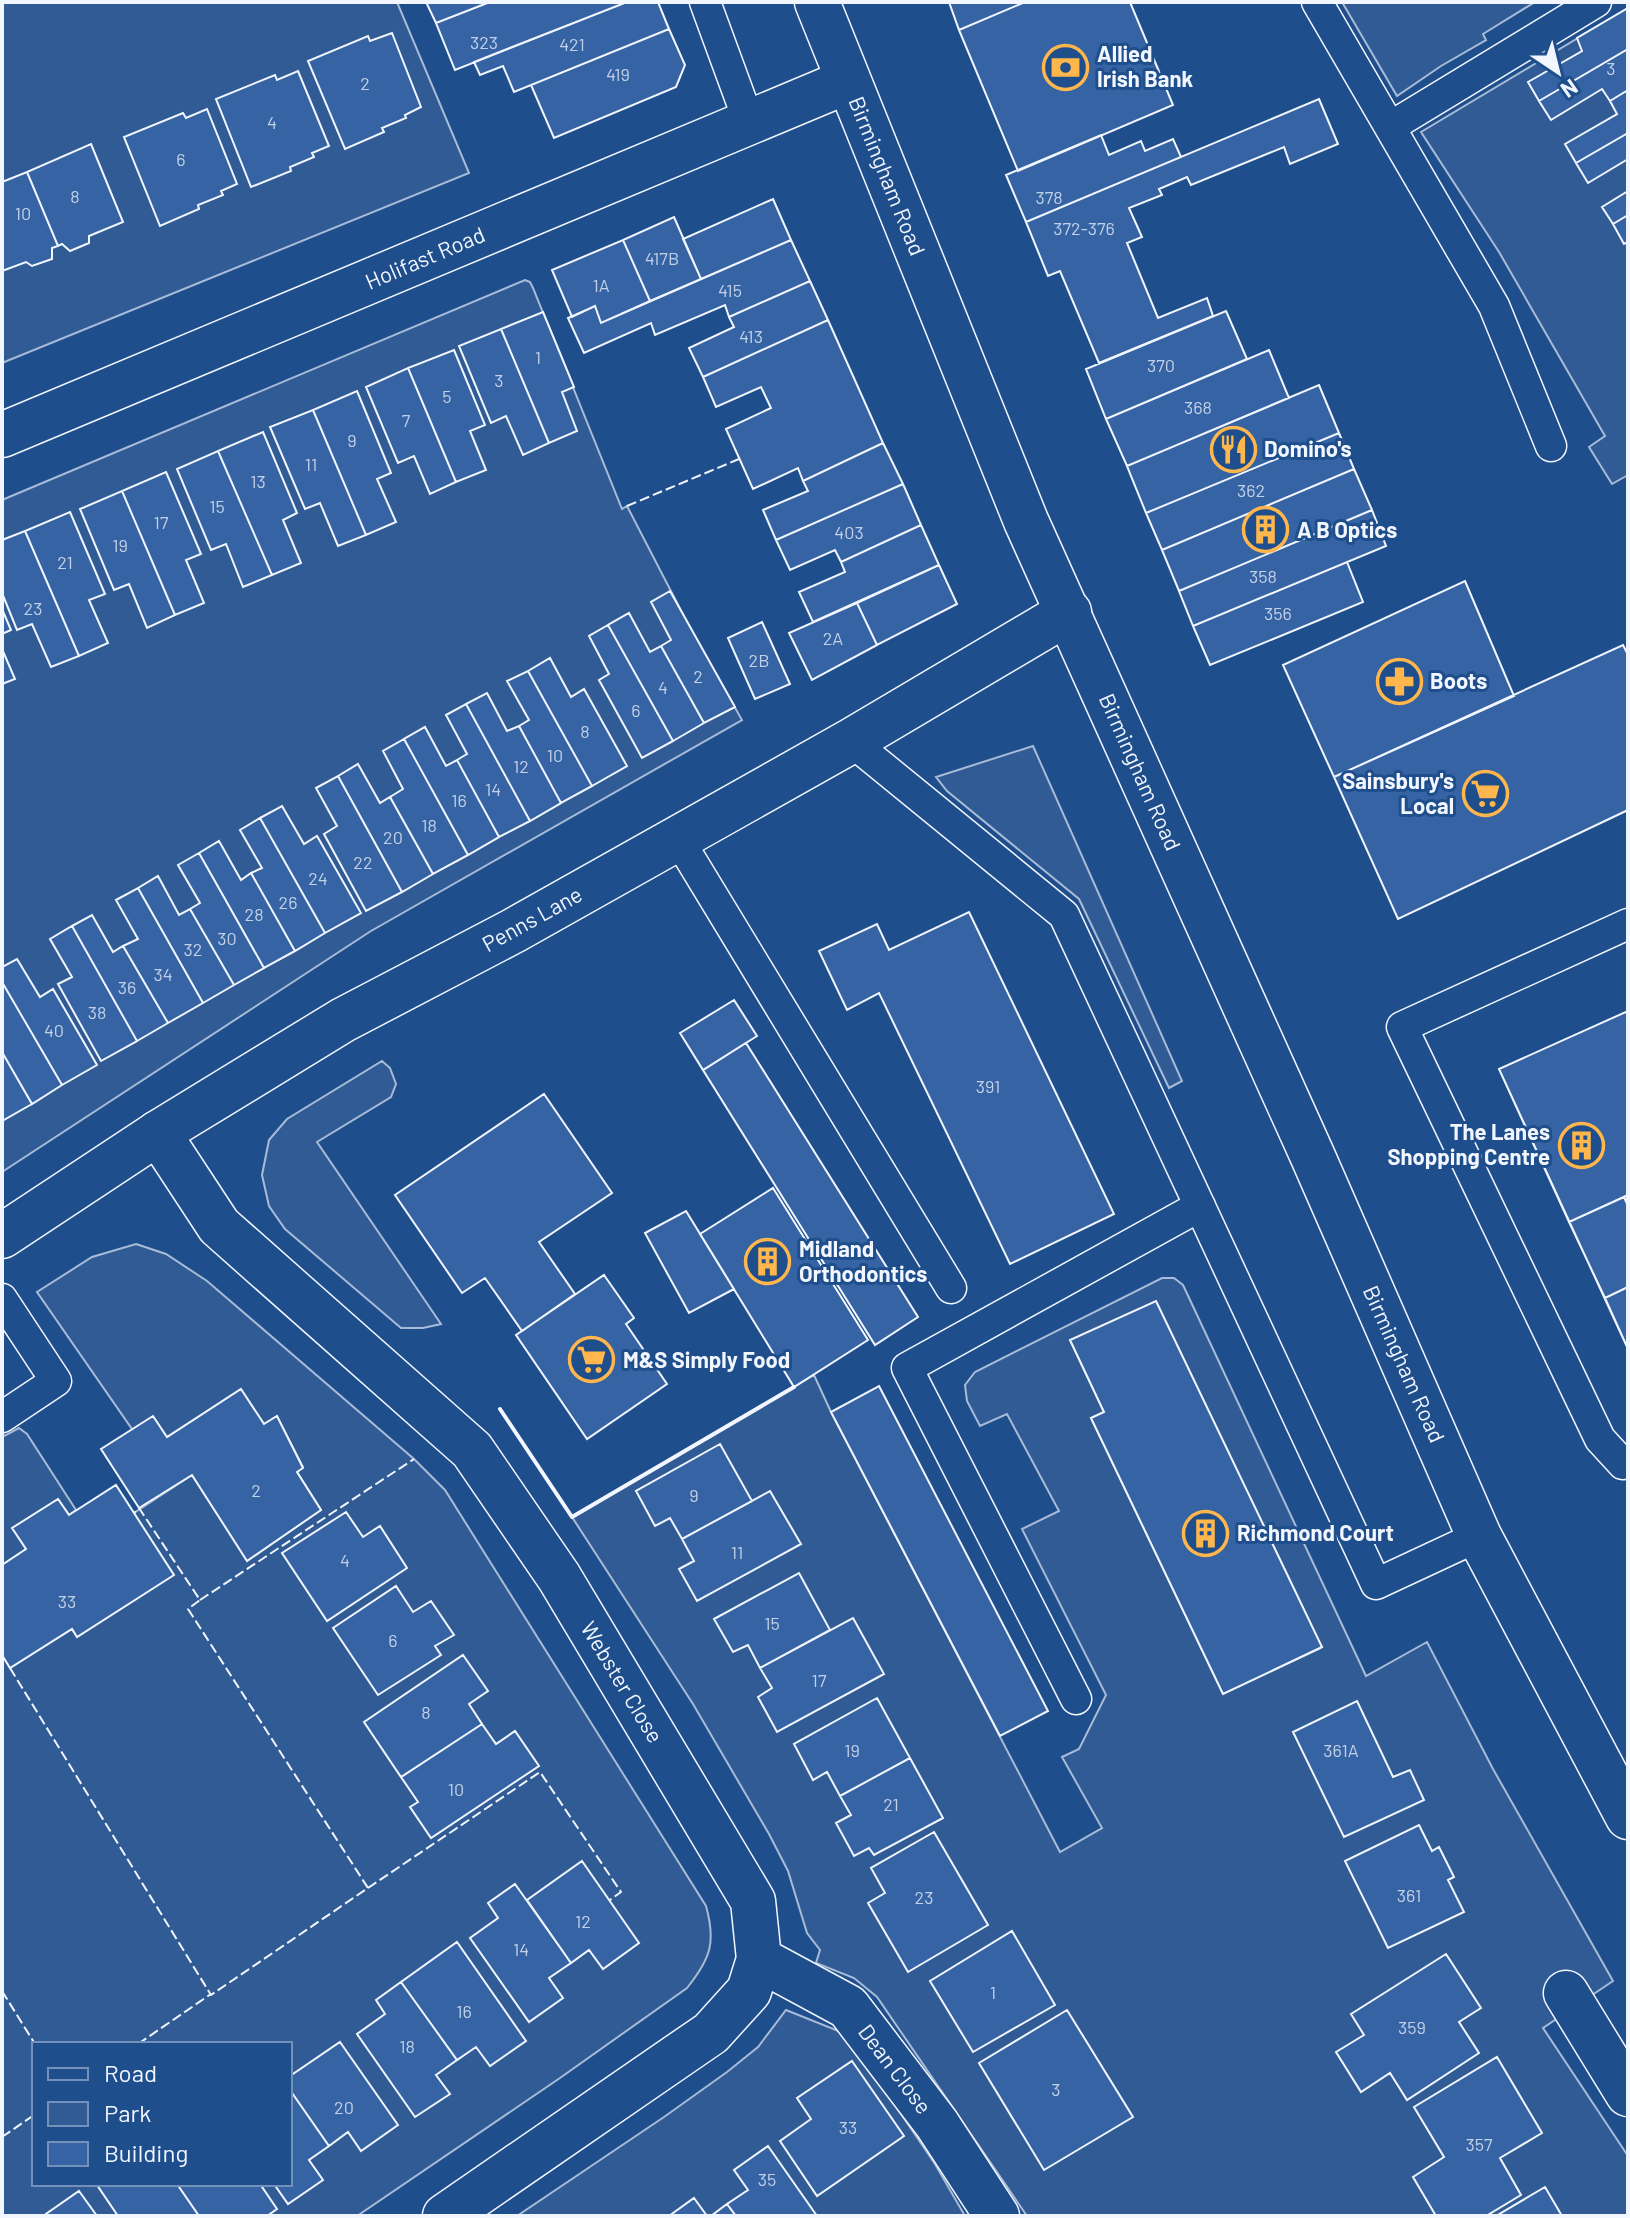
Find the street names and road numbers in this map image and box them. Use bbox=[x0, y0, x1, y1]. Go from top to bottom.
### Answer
street label: Birmingham Road bbox=[844, 92, 932, 259]
street label: Holifast Road bbox=[361, 220, 488, 294]
street label: Birmingham Road bbox=[1095, 689, 1187, 854]
street label: Penns Lane bbox=[477, 880, 586, 956]
street label: Birmingham Road bbox=[1359, 1281, 1451, 1446]
street label: Webster Close bbox=[576, 1616, 669, 1747]
street label: Dean Close bbox=[854, 2018, 938, 2118]

